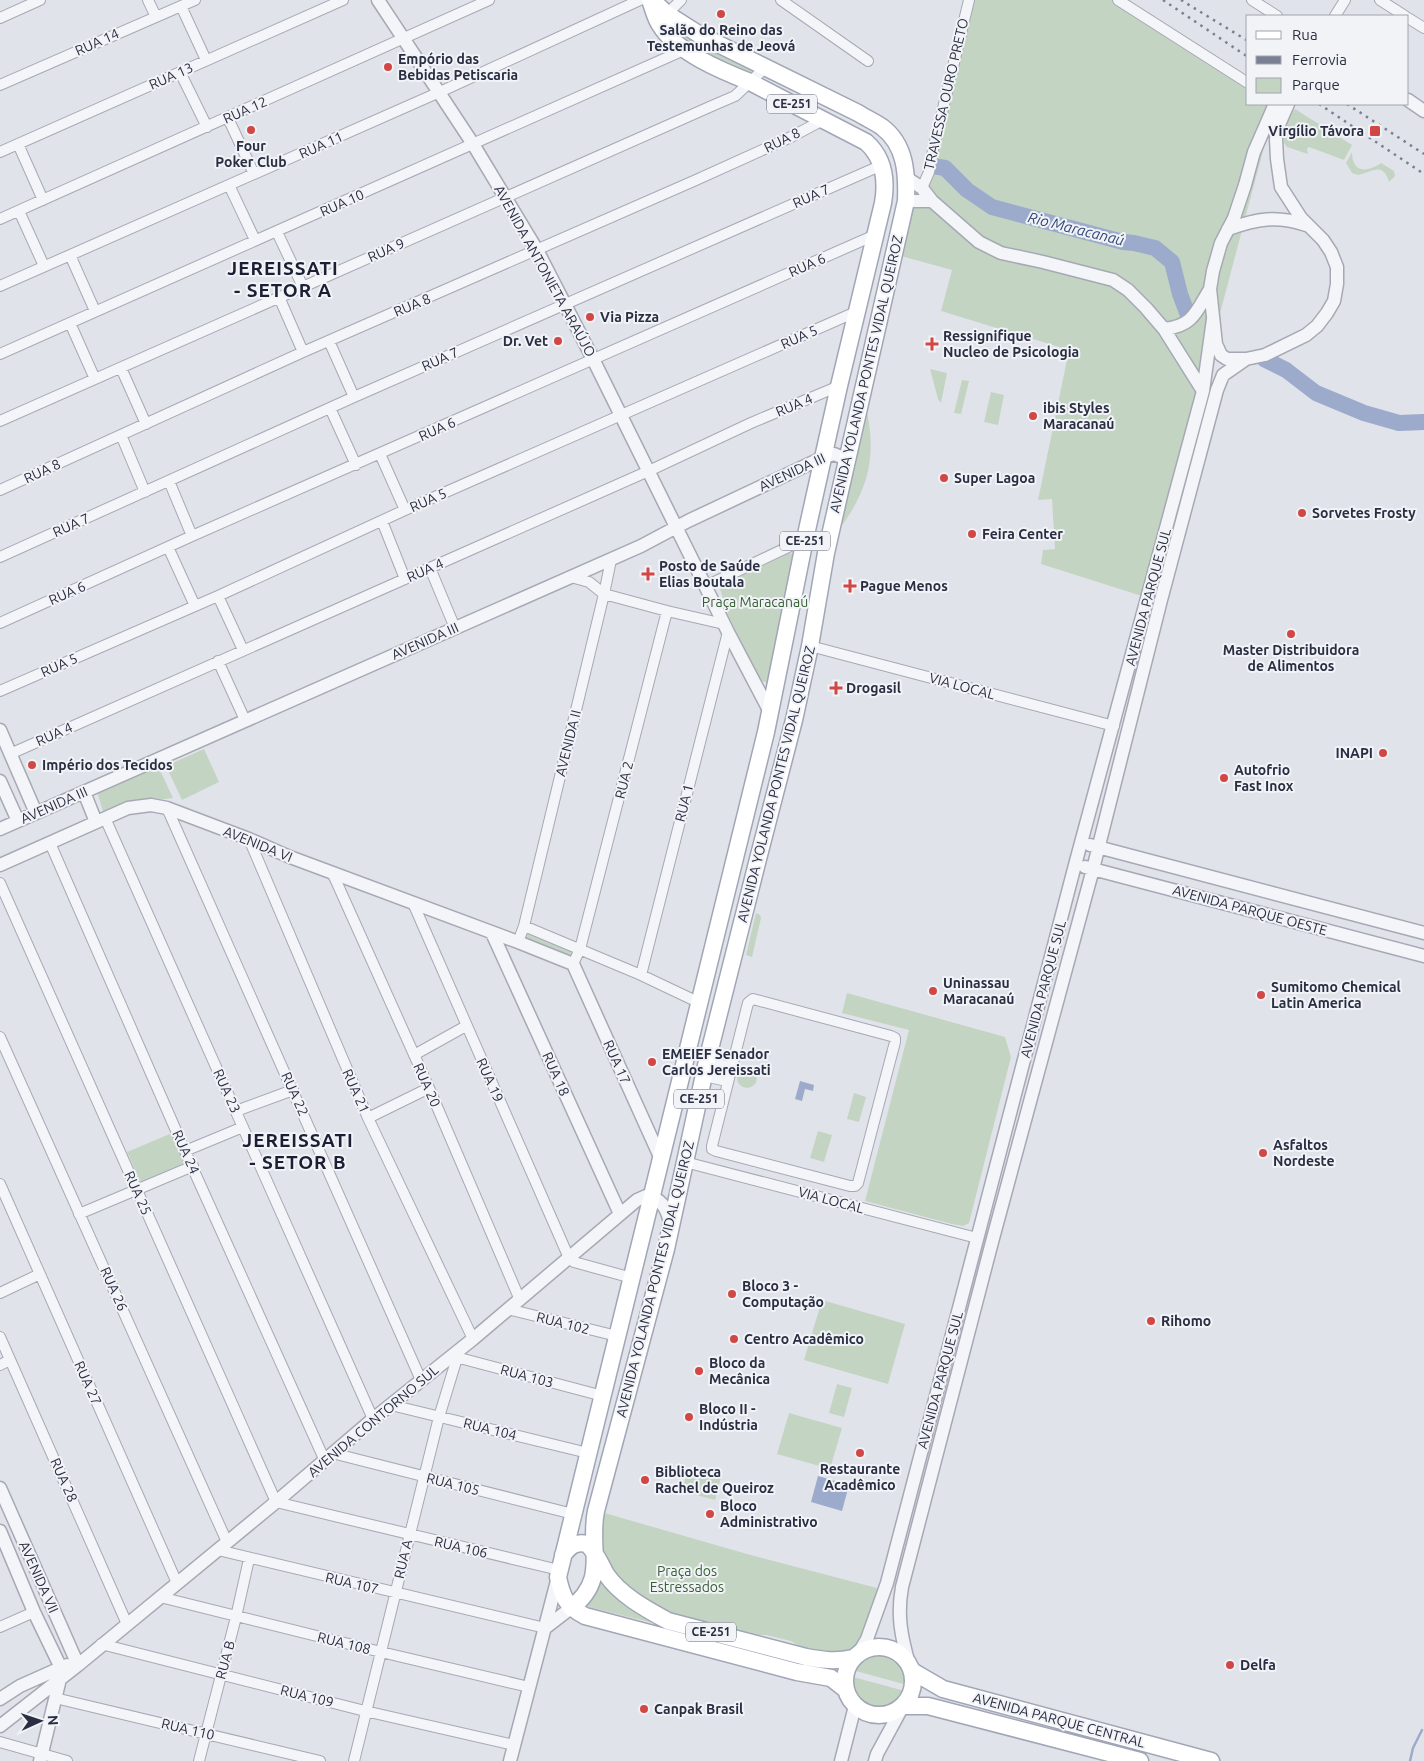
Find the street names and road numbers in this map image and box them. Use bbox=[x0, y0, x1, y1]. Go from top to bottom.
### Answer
street label: TRAVESSA OURO PRETO bbox=[921, 16, 971, 172]
street label: RUA 14 bbox=[73, 25, 122, 59]
street label: RUA 13 bbox=[147, 59, 195, 93]
street label: RUA 12 bbox=[221, 93, 269, 127]
road number: CE-251 bbox=[767, 95, 817, 114]
street label: RUA 8 bbox=[761, 124, 803, 156]
street label: RUA 11 bbox=[297, 128, 345, 162]
street label: RUA 7 bbox=[790, 181, 832, 211]
street label: AVENIDA ANTONIETA ARAÚJO bbox=[491, 182, 600, 360]
street label: RUA 10 bbox=[318, 186, 367, 220]
street label: AVENIDA YOLANDA PONTES VIDAL QUEIROZ bbox=[826, 234, 906, 514]
street label: RUA 9 bbox=[365, 235, 407, 265]
street label: RUA 6 bbox=[786, 250, 828, 280]
street label: RUA 8 bbox=[391, 290, 433, 320]
street label: RUA 5 bbox=[778, 322, 820, 352]
street label: RUA 7 bbox=[419, 344, 461, 374]
street label: RUA 4 bbox=[773, 390, 815, 420]
street label: RUA 6 bbox=[416, 414, 458, 444]
street label: AVENIDA III bbox=[756, 450, 828, 494]
street label: RUA 8 bbox=[21, 456, 63, 486]
street label: RUA 5 bbox=[407, 485, 449, 515]
street label: RUA 7 bbox=[50, 510, 92, 540]
street label: AVENIDA PARQUE SUL bbox=[1122, 526, 1174, 668]
road number: CE-251 bbox=[780, 532, 830, 550]
street label: RUA 4 bbox=[404, 555, 446, 585]
street label: RUA 6 bbox=[46, 578, 88, 608]
street label: AVENIDA III bbox=[389, 619, 461, 663]
street label: AVENIDA YOLANDA PONTES VIDAL QUEIROZ bbox=[734, 644, 818, 924]
street label: RUA 5 bbox=[38, 650, 80, 680]
street label: VIA LOCAL bbox=[927, 670, 997, 702]
street label: AVENIDA II bbox=[552, 708, 584, 778]
street label: RUA 4 bbox=[33, 719, 75, 749]
street label: RUA 2 bbox=[612, 759, 636, 801]
street label: RUA 1 bbox=[672, 782, 696, 824]
street label: AVENIDA III bbox=[18, 783, 90, 827]
street label: AVENIDA VI bbox=[221, 823, 295, 865]
street label: AVENIDA PARQUE OESTE bbox=[1171, 882, 1329, 938]
street label: AVENIDA PARQUE SUL bbox=[1017, 918, 1069, 1060]
street label: RUA 17 bbox=[600, 1038, 634, 1086]
street label: RUA 18 bbox=[539, 1050, 573, 1099]
street label: RUA 19 bbox=[473, 1056, 507, 1104]
street label: RUA 20 bbox=[410, 1061, 444, 1110]
street label: RUA 23 bbox=[210, 1067, 244, 1115]
street label: RUA 21 bbox=[339, 1067, 373, 1115]
street label: RUA 22 bbox=[278, 1070, 312, 1118]
road number: CE-251 bbox=[674, 1090, 724, 1108]
street label: RUA 24 bbox=[169, 1128, 203, 1177]
street label: AVENIDA YOLANDA PONTES VIDAL QUEIROZ bbox=[613, 1139, 697, 1419]
street label: RUA 25 bbox=[121, 1169, 155, 1217]
street label: VIA LOCAL bbox=[796, 1184, 866, 1216]
street label: RUA 26 bbox=[97, 1265, 131, 1314]
street label: RUA 102 bbox=[535, 1309, 591, 1337]
street label: AVENIDA PARQUE SUL bbox=[914, 1309, 966, 1451]
street label: RUA 27 bbox=[71, 1359, 105, 1407]
street label: RUA 103 bbox=[499, 1361, 555, 1391]
street label: AVENIDA CONTORNO SUL bbox=[305, 1362, 441, 1480]
street label: RUA 104 bbox=[462, 1415, 518, 1443]
street label: RUA 28 bbox=[47, 1456, 81, 1505]
street label: RUA 105 bbox=[425, 1470, 481, 1498]
street label: RUA 106 bbox=[433, 1533, 489, 1561]
street label: RUA A bbox=[391, 1538, 415, 1580]
street label: AVENIDA VII bbox=[16, 1539, 62, 1615]
street label: RUA 107 bbox=[324, 1569, 380, 1597]
road number: CE-251 bbox=[686, 1622, 736, 1641]
street label: RUA 108 bbox=[316, 1629, 372, 1657]
street label: RUA B bbox=[212, 1639, 238, 1681]
street label: RUA 109 bbox=[279, 1682, 335, 1710]
street label: AVENIDA PARQUE CENTRAL bbox=[971, 1689, 1147, 1751]
street label: RUA 110 bbox=[160, 1715, 216, 1743]

